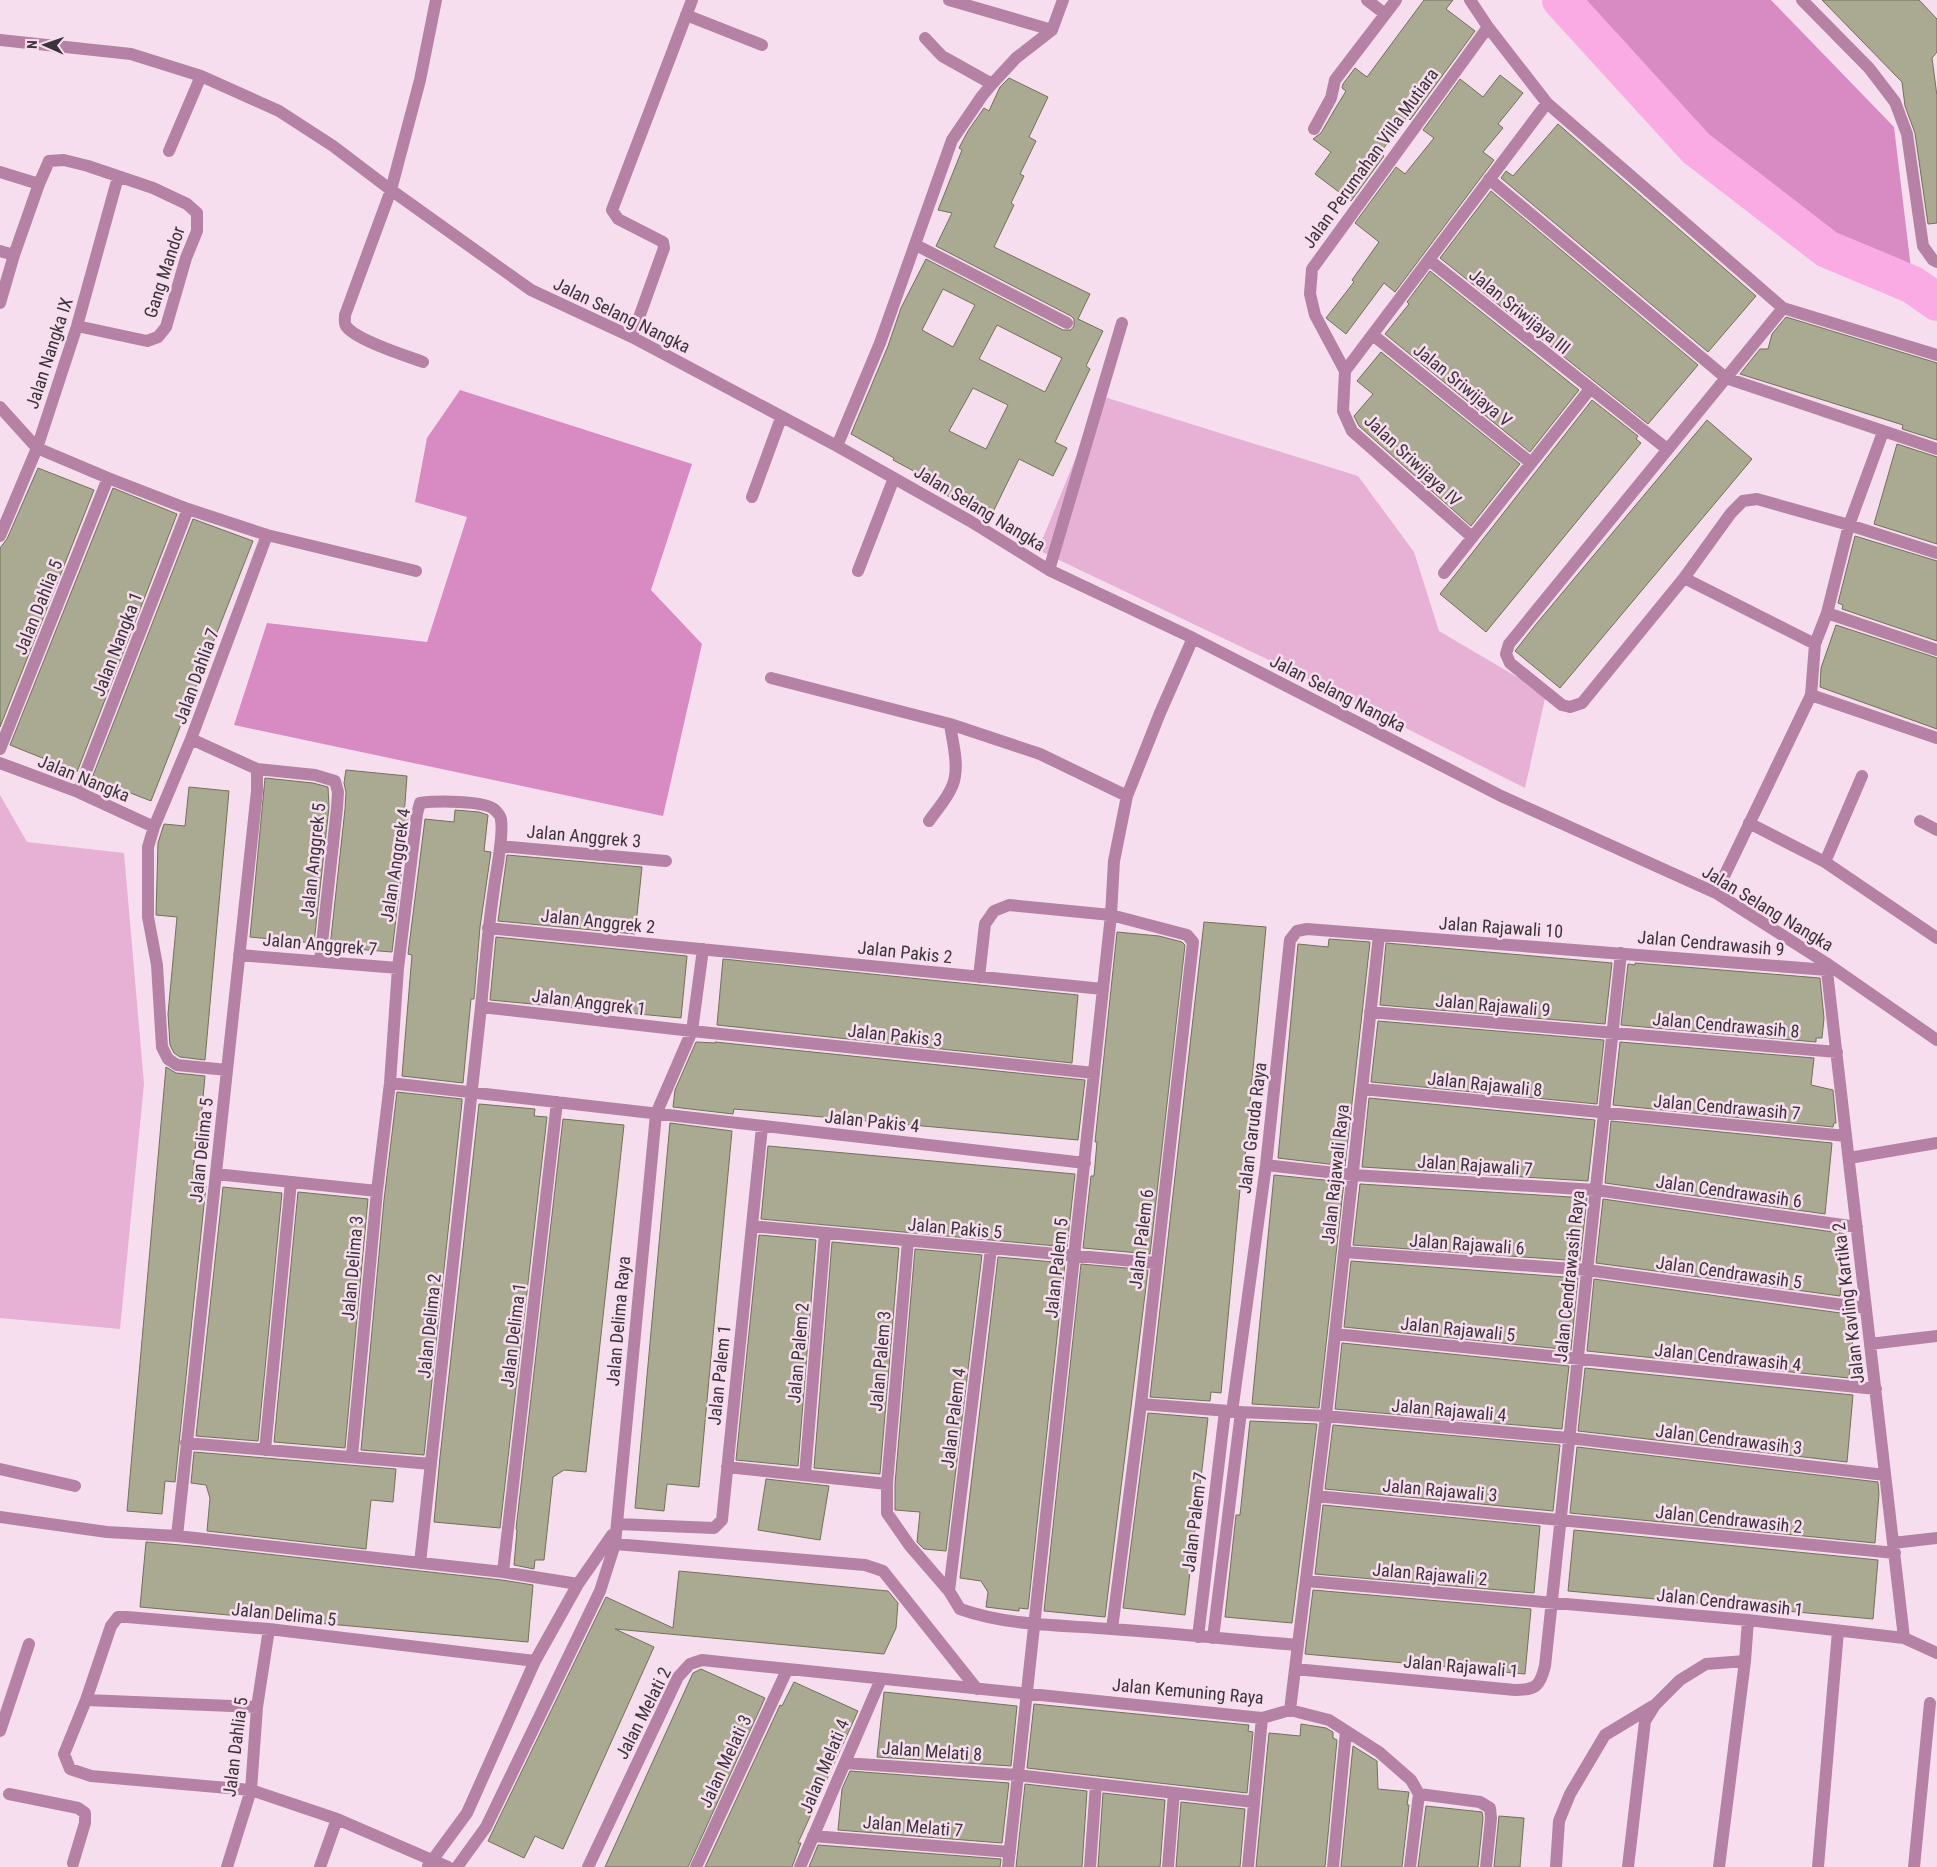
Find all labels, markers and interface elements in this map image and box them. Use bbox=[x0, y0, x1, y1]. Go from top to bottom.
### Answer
north arrow bbox=[20, 20, 70, 70]
text: N bbox=[24, 40, 40, 49]
street label: Jalan Perumahan Villa Mutiara bbox=[1298, 64, 1442, 252]
street label: Gang Mandor bbox=[139, 223, 189, 321]
street label: Jalan Sriwijaya III bbox=[1465, 264, 1575, 358]
street label: Jalan Selang Nangka bbox=[550, 273, 694, 357]
street label: Jalan Nangka IX bbox=[21, 295, 77, 411]
street label: Jalan Sriwijaya V bbox=[1410, 339, 1516, 431]
street label: Jalan Sriwijaya IV bbox=[1360, 410, 1466, 510]
street label: Jalan Selang Nangka bbox=[911, 461, 1049, 555]
street label: Jalan Dahlia 5 bbox=[9, 556, 67, 657]
street label: Jalan Nangka 1 bbox=[87, 589, 147, 699]
street label: Jalan Dahlia 7 bbox=[169, 625, 223, 727]
street label: Jalan Selang Nangka bbox=[1267, 650, 1409, 736]
street label: Jalan Nangka bbox=[35, 750, 133, 806]
street label: Jalan Anggrek 5 bbox=[297, 802, 329, 918]
street label: Jalan Anggrek 4 bbox=[376, 807, 414, 923]
street label: Jalan Anggrek 3 bbox=[526, 821, 642, 851]
street label: Jalan Selang Nangka bbox=[1699, 861, 1837, 955]
street label: Jalan Anggrek 2 bbox=[540, 905, 656, 937]
street label: Jalan Rajawali 10 bbox=[1438, 912, 1564, 942]
street label: Jalan Cendrawasih 9 bbox=[1637, 926, 1785, 960]
street label: Jalan Anggrek 7 bbox=[262, 929, 378, 959]
street label: Jalan Pakis 2 bbox=[857, 937, 953, 967]
street label: Jalan Anggrek 1 bbox=[531, 985, 647, 1019]
street label: Jalan Rajawali 9 bbox=[1435, 990, 1551, 1020]
street label: Jalan Cendrawasih 8 bbox=[1652, 1008, 1800, 1042]
street label: Jalan Pakis 3 bbox=[847, 1020, 943, 1050]
street label: Jalan Garuda Raya bbox=[1234, 1061, 1270, 1195]
street label: Jalan Rajawali 8 bbox=[1427, 1068, 1543, 1100]
street label: Jalan Cendrawasih 7 bbox=[1653, 1090, 1801, 1124]
street label: Jalan Delima 5 bbox=[185, 1097, 217, 1203]
street label: Jalan Rajawali Raya bbox=[1317, 1103, 1353, 1245]
street label: Jalan Pakis 4 bbox=[824, 1106, 920, 1136]
street label: Jalan Rajawali 7 bbox=[1417, 1151, 1533, 1180]
street label: Jalan Cendrawasih 6 bbox=[1655, 1170, 1803, 1212]
street label: Jalan Palem 6 bbox=[1124, 1188, 1158, 1290]
street label: Jalan Cendrawasih Raya bbox=[1550, 1189, 1588, 1363]
street label: Jalan Pakis 5 bbox=[907, 1213, 1003, 1243]
street label: Jalan Delima 3 bbox=[337, 1215, 367, 1321]
street label: Jalan Palem 5 bbox=[1040, 1217, 1072, 1319]
street label: Jalan Kavling Kartika 2 bbox=[1828, 1221, 1868, 1385]
street label: Jalan Rajawali 6 bbox=[1409, 1230, 1525, 1258]
street label: Jalan Cendrawasih 5 bbox=[1655, 1251, 1804, 1293]
street label: Jalan Delima Raya bbox=[602, 1255, 634, 1387]
street label: Jalan Delima 2 bbox=[413, 1273, 445, 1379]
street label: Jalan Delima 1 bbox=[496, 1282, 530, 1388]
street label: Jalan Palem 2 bbox=[783, 1302, 813, 1404]
street label: Jalan Palem 3 bbox=[865, 1310, 895, 1412]
street label: Jalan Rajawali 5 bbox=[1400, 1313, 1517, 1345]
street label: Jalan Palem 1 bbox=[703, 1324, 735, 1426]
street label: Jalan Cendrawasih 4 bbox=[1654, 1339, 1802, 1375]
street label: Jalan Palem 4 bbox=[936, 1367, 970, 1469]
street label: Jalan Rajawali 4 bbox=[1391, 1395, 1507, 1425]
street label: Jalan Cendrawasih 3 bbox=[1655, 1420, 1803, 1458]
street label: Jalan Palem 7 bbox=[1177, 1471, 1211, 1573]
street label: Jalan Rajawali 3 bbox=[1382, 1475, 1498, 1505]
street label: Jalan Cendrawasih 2 bbox=[1655, 1501, 1803, 1537]
street label: Jalan Rajawali 2 bbox=[1372, 1559, 1488, 1589]
street label: Jalan Cendrawasih 1 bbox=[1656, 1584, 1804, 1620]
street label: Jalan Delima 5 bbox=[231, 1598, 337, 1630]
street label: Jalan Rajawali 1 bbox=[1403, 1651, 1519, 1681]
street label: Jalan Melati 2 bbox=[611, 1663, 675, 1762]
street label: Jalan Kemuning Raya bbox=[1111, 1674, 1265, 1708]
street label: Jalan Dahlia 5 bbox=[218, 1696, 252, 1798]
street label: Jalan Melati 3 bbox=[694, 1711, 756, 1811]
street label: Jalan Melati 4 bbox=[795, 1716, 853, 1816]
street label: Jalan Melati 8 bbox=[881, 1737, 983, 1765]
street label: Jalan Melati 7 bbox=[862, 1811, 964, 1841]

